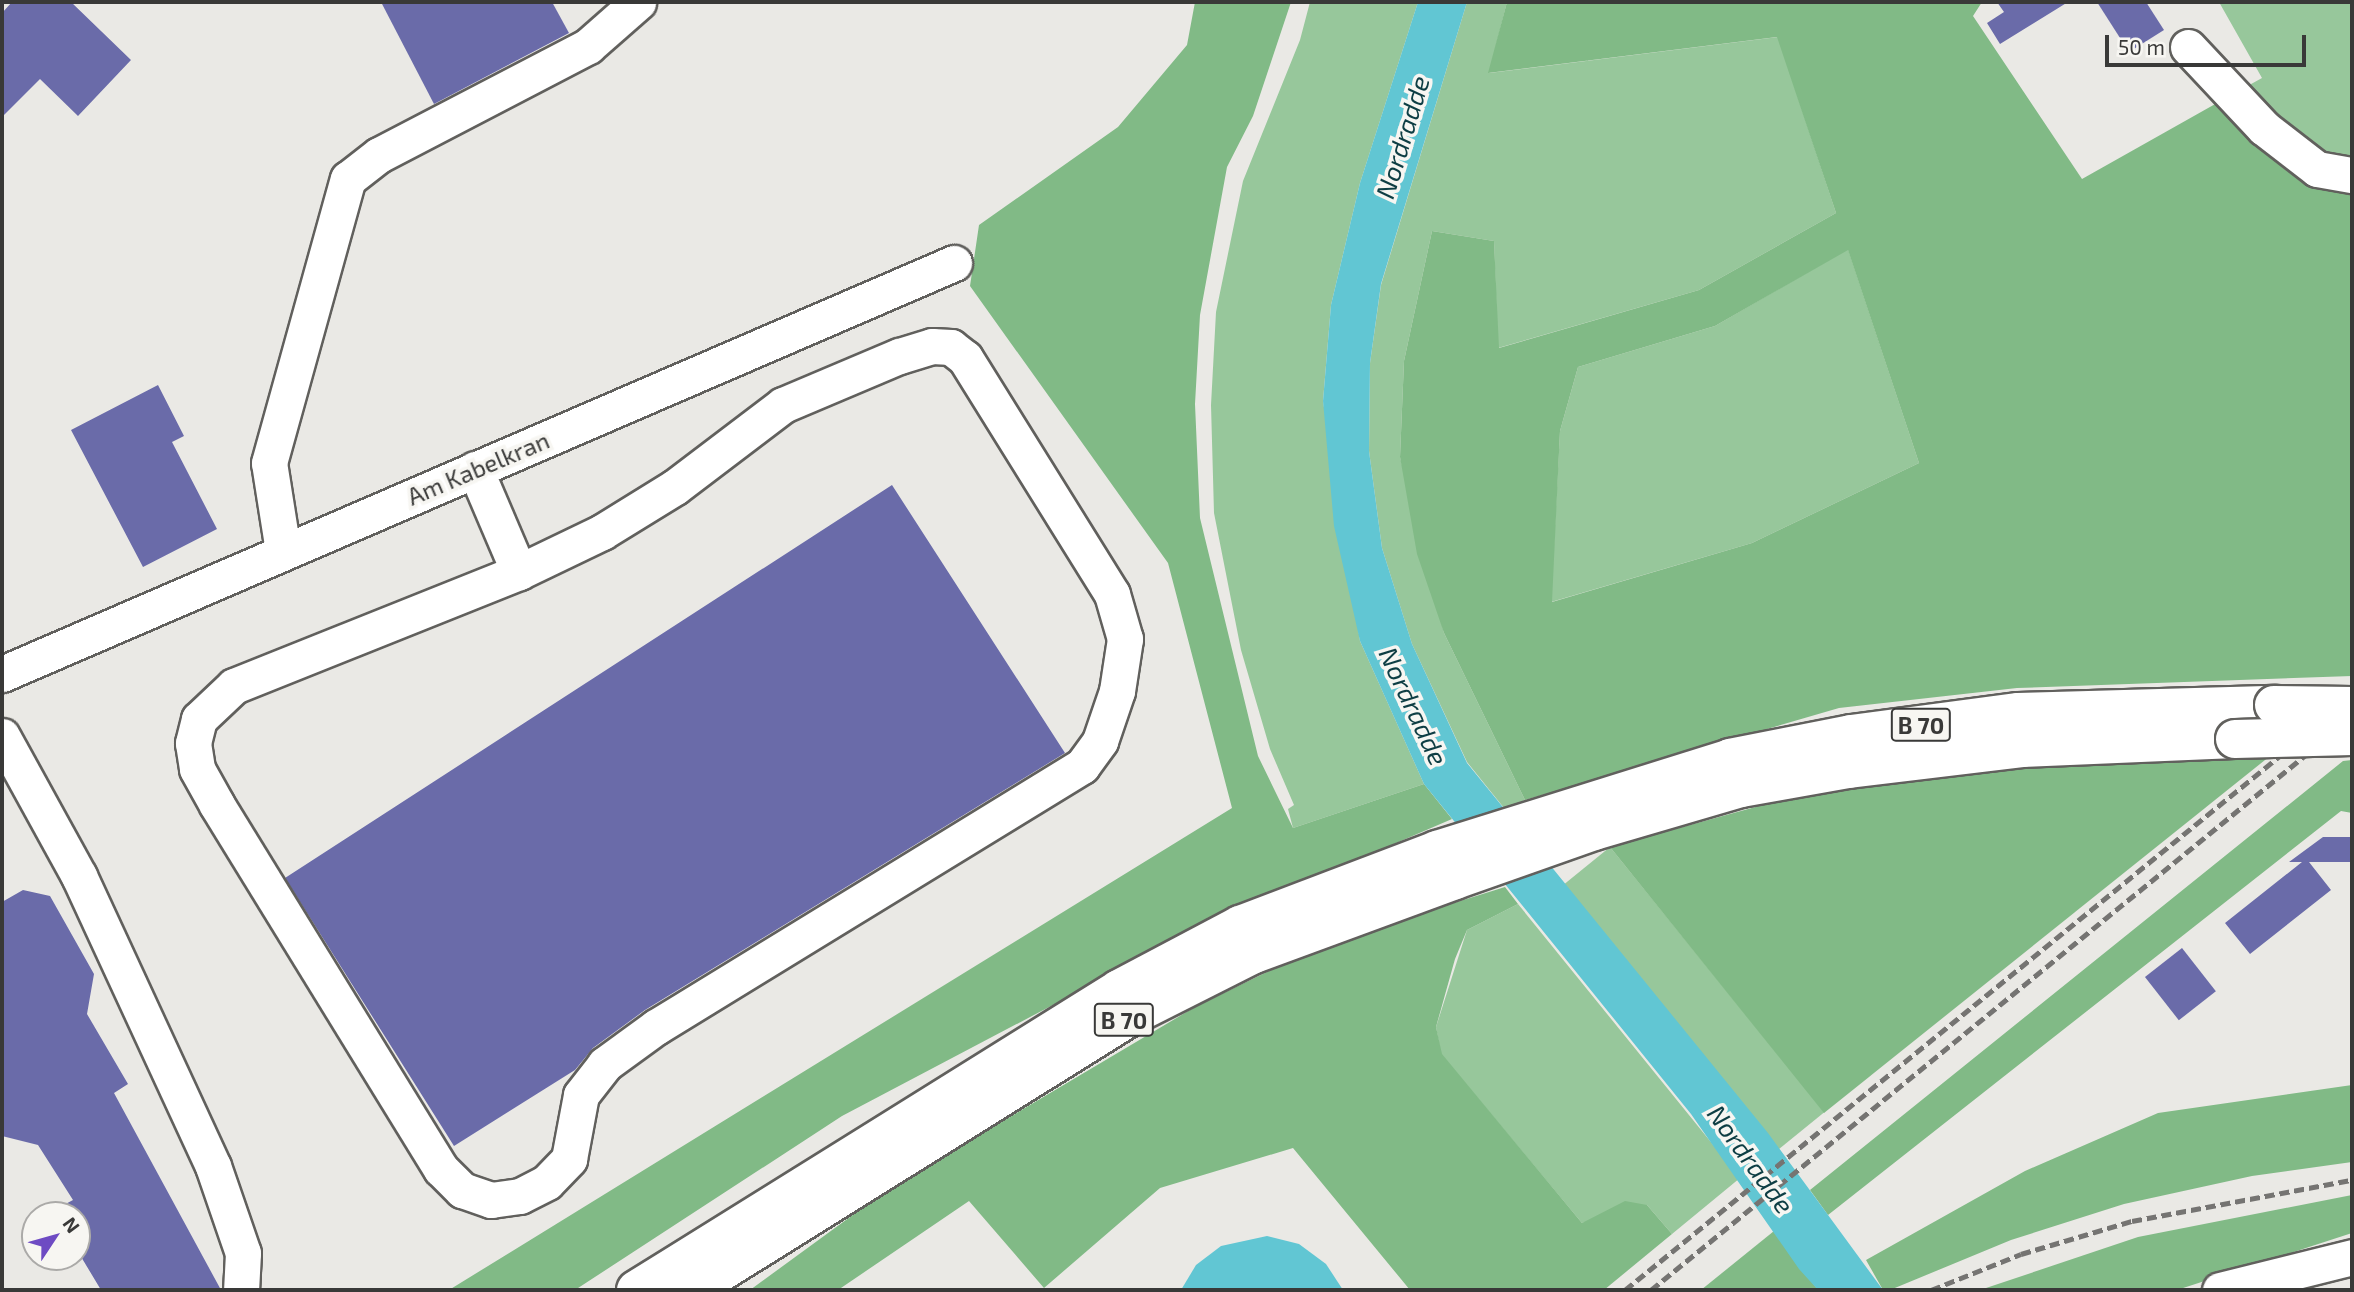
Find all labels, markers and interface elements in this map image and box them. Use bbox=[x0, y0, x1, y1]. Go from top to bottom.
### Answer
scale bar bbox=[2109, 21, 2310, 65]
text: 50 m bbox=[2118, 34, 2165, 59]
water label: Nordradde bbox=[1369, 72, 1435, 202]
street label: Am Kabelkran bbox=[403, 425, 553, 511]
water label: Nordradde bbox=[1373, 642, 1455, 770]
road number: B 70 bbox=[1890, 706, 1952, 744]
road number: B 70 bbox=[1092, 1001, 1156, 1040]
water label: Nordradde bbox=[1701, 1099, 1801, 1219]
north arrow bbox=[21, 1201, 91, 1271]
text: N bbox=[58, 1212, 85, 1237]

